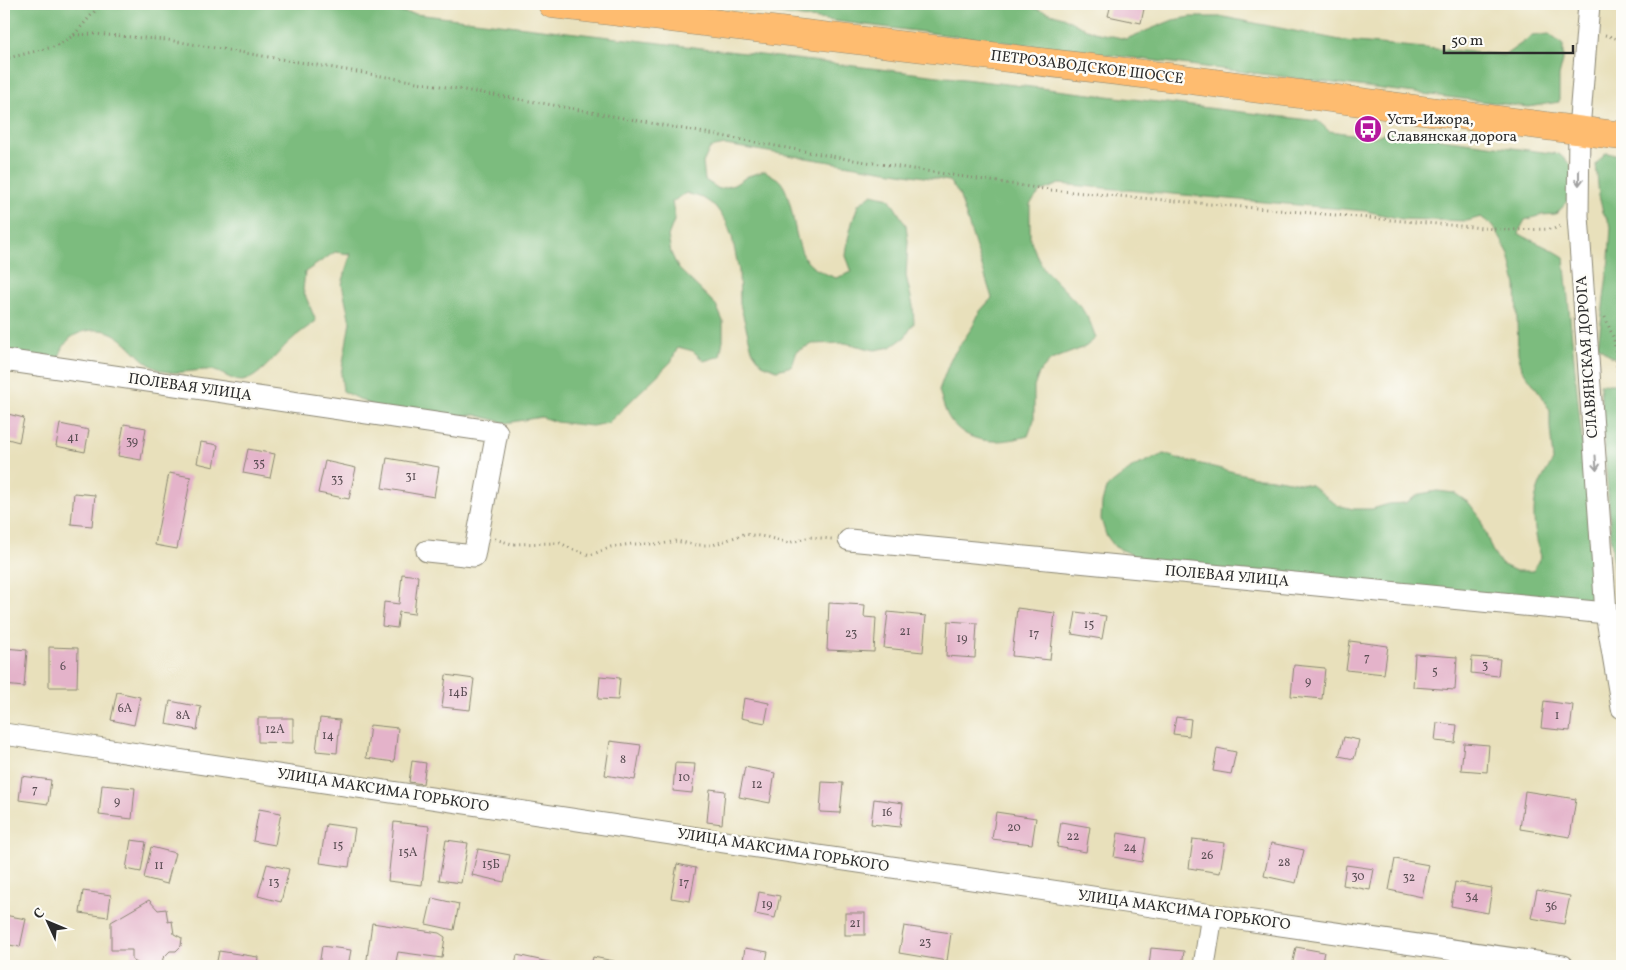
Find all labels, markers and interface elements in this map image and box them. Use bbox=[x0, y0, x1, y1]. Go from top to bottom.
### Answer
scale bar bbox=[1444, 22, 1572, 54]
text: 50 m bbox=[1451, 31, 1483, 52]
street label: ПЕТРОЗАВОДСКОЕ ШОССЕ bbox=[989, 46, 1185, 90]
place label: Усть-Ижора, Славянская дорога bbox=[1387, 110, 1517, 148]
bus stop icon: Усть-Ижора, Славянская дорога bbox=[1353, 114, 1383, 144]
one-way arrow bbox=[1574, 170, 1584, 186]
street label: СЛАВЯНСКАЯ ДОРОГА bbox=[1572, 275, 1604, 439]
street label: ПОЛЕВАЯ УЛИЦА bbox=[127, 369, 254, 407]
house number: 41 bbox=[67, 430, 79, 446]
house number: 39 bbox=[126, 434, 138, 450]
one-way arrow bbox=[1591, 454, 1600, 470]
house number: 35 bbox=[253, 456, 265, 472]
house number: 31 bbox=[406, 469, 416, 485]
house number: 33 bbox=[331, 472, 343, 488]
street label: ПОЛЕВАЯ УЛИЦА bbox=[1164, 561, 1291, 593]
house number: 15 bbox=[1084, 617, 1094, 633]
house number: 21 bbox=[899, 624, 911, 640]
house number: 23 bbox=[845, 626, 857, 642]
house number: 17 bbox=[1029, 626, 1039, 642]
house number: 19 bbox=[957, 631, 967, 647]
house number: 7 bbox=[1364, 650, 1370, 666]
house number: 3 bbox=[1482, 658, 1488, 674]
house number: 6 bbox=[60, 659, 66, 675]
house number: 5 bbox=[1432, 664, 1438, 680]
house number: 9 bbox=[1305, 674, 1311, 690]
house number: 14Б bbox=[448, 685, 468, 701]
house number: 6А bbox=[118, 701, 133, 717]
house number: 8А bbox=[176, 708, 191, 724]
house number: 1 bbox=[1555, 708, 1559, 724]
house number: 12А bbox=[265, 722, 285, 738]
house number: 14 bbox=[322, 728, 334, 744]
house number: 8 bbox=[620, 752, 626, 768]
street label: УЛИЦА МАКСИМА ГОРЬКОГО bbox=[275, 764, 491, 818]
house number: 10 bbox=[678, 770, 690, 786]
house number: 12 bbox=[751, 777, 763, 793]
house number: 7 bbox=[32, 782, 38, 798]
house number: 9 bbox=[114, 794, 120, 810]
house number: 16 bbox=[882, 805, 892, 821]
house number: 20 bbox=[1007, 820, 1021, 836]
street label: УЛИЦА МАКСИМА ГОРЬКОГО bbox=[675, 824, 891, 878]
house number: 22 bbox=[1067, 829, 1079, 845]
house number: 15 bbox=[333, 838, 343, 854]
house number: 24 bbox=[1123, 840, 1137, 856]
house number: 15А bbox=[399, 845, 418, 861]
house number: 26 bbox=[1201, 848, 1213, 864]
house number: 28 bbox=[1278, 855, 1290, 871]
house number: 15Б bbox=[482, 857, 500, 873]
house number: 11 bbox=[154, 858, 164, 874]
house number: 30 bbox=[1351, 869, 1365, 885]
house number: 32 bbox=[1403, 870, 1415, 886]
house number: 13 bbox=[269, 875, 279, 891]
house number: 17 bbox=[679, 875, 689, 891]
street label: УЛИЦА МАКСИМА ГОРЬКОГО bbox=[1076, 886, 1292, 936]
house number: 34 bbox=[1465, 889, 1479, 905]
house number: 19 bbox=[762, 897, 772, 913]
north arrow bbox=[22, 898, 72, 948]
house number: 36 bbox=[1545, 899, 1557, 915]
text: С bbox=[30, 904, 50, 924]
house number: 21 bbox=[849, 916, 861, 932]
house number: 23 bbox=[919, 935, 931, 951]

